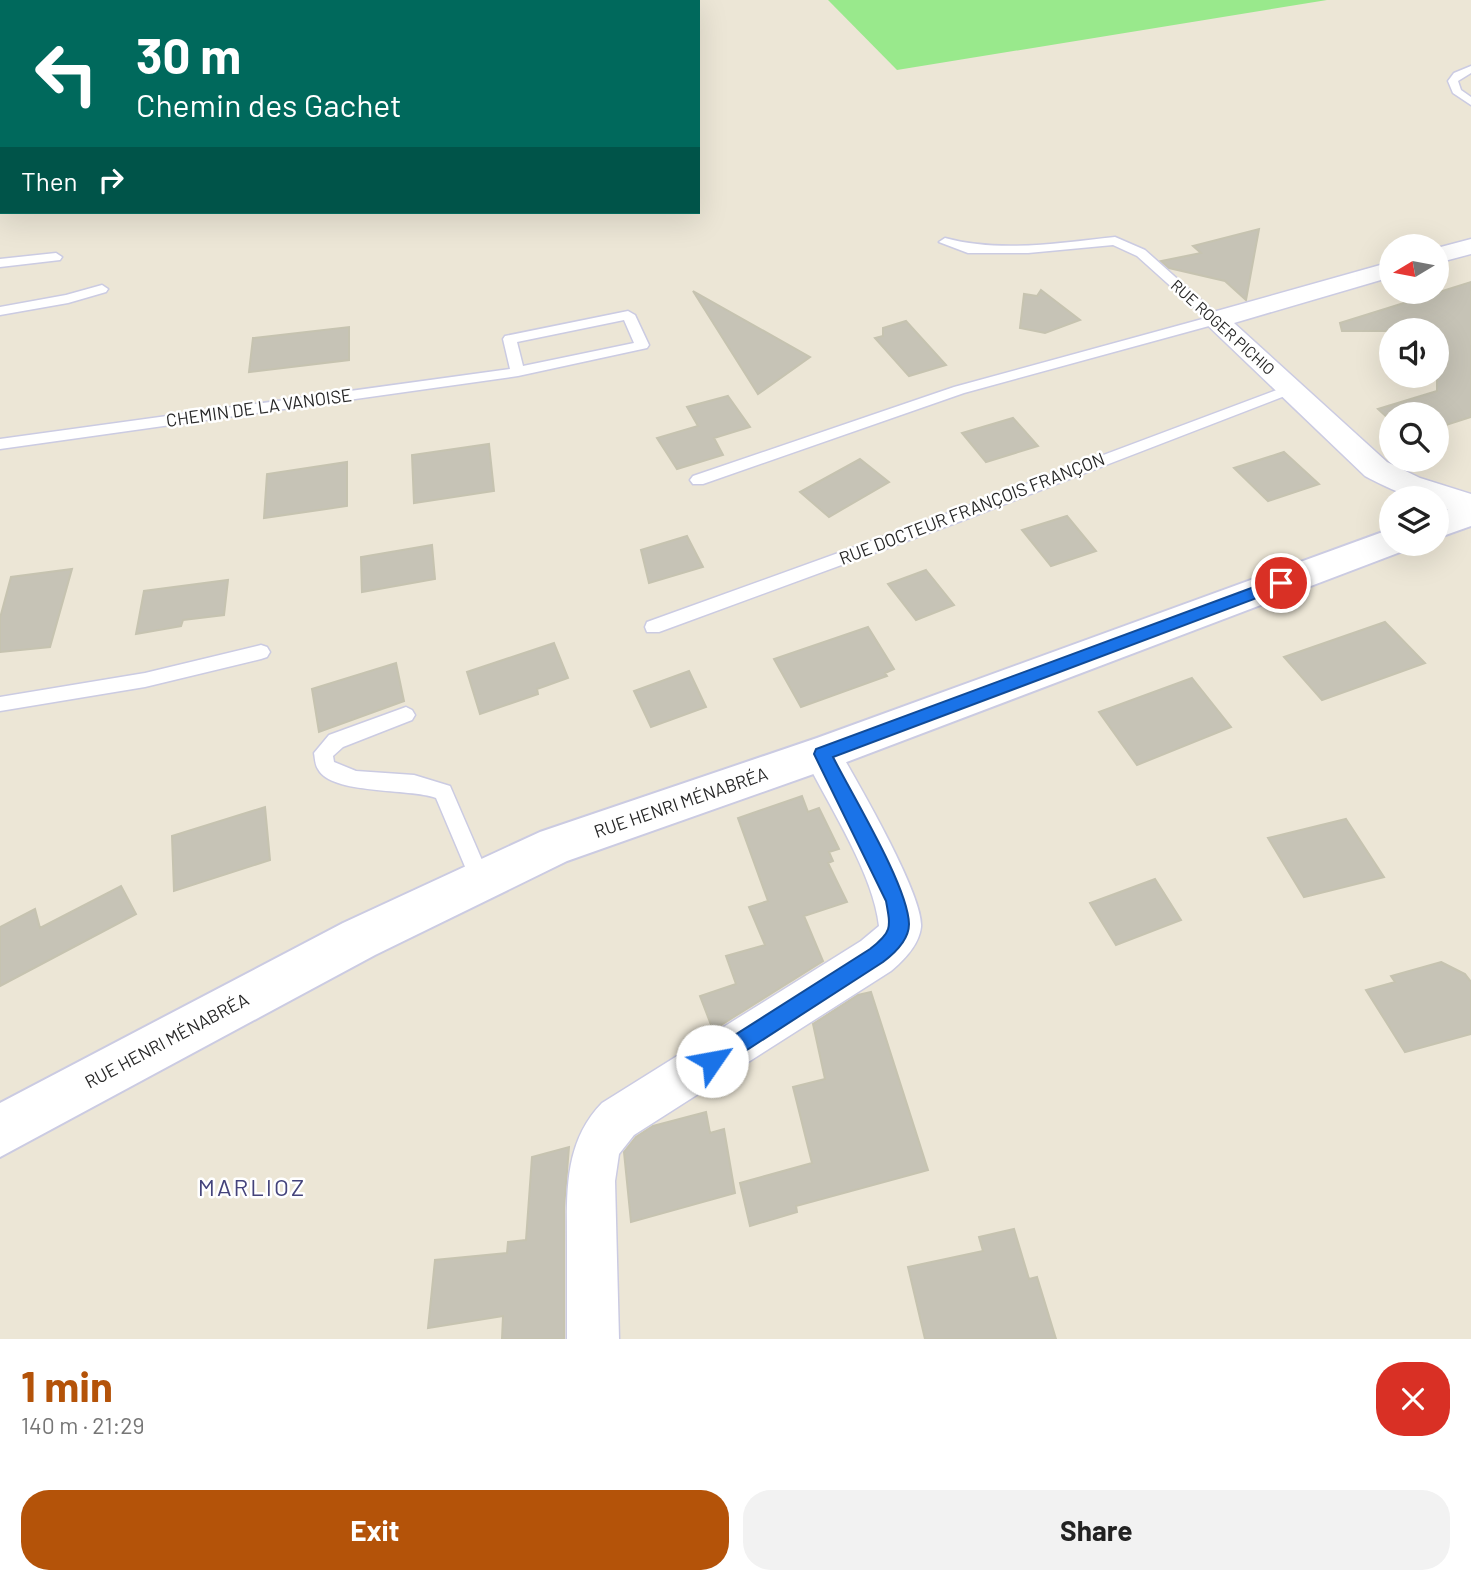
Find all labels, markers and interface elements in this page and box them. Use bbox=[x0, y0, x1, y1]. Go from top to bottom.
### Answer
text: 30 m bbox=[136, 25, 241, 84]
icon: left bbox=[21, 28, 112, 119]
text: Chemin des Gachet bbox=[136, 85, 402, 123]
icon: right bbox=[92, 161, 130, 199]
text: Then bbox=[21, 165, 78, 196]
north arrow bbox=[1379, 234, 1449, 304]
map controls bbox=[1379, 234, 1449, 556]
street label: RUE ROGER PICHIO bbox=[1168, 275, 1279, 378]
button: sound bbox=[1379, 318, 1449, 388]
street label: CHEMIN DE LA VANOISE bbox=[165, 383, 353, 431]
button: search bbox=[1379, 402, 1449, 472]
street label: RUE DOCTEUR FRANÇOIS FRANÇON bbox=[836, 447, 1108, 569]
button: layers bbox=[1379, 486, 1449, 556]
pin bbox=[1251, 553, 1311, 613]
icon: arrive bbox=[1262, 564, 1300, 602]
street label: RUE HENRI MÉNABRÉA bbox=[591, 762, 770, 842]
street label: RUE HENRI MÉNABRÉA bbox=[81, 988, 252, 1093]
position arrow bbox=[675, 1024, 749, 1098]
district label: MARLIOZ bbox=[198, 1172, 306, 1201]
text: 1 min bbox=[21, 1360, 113, 1410]
button: close bbox=[1376, 1362, 1450, 1436]
text: 140 m · 21:29 bbox=[21, 1411, 145, 1439]
button: Exit bbox=[21, 1490, 729, 1570]
button: Share bbox=[743, 1490, 1450, 1570]

